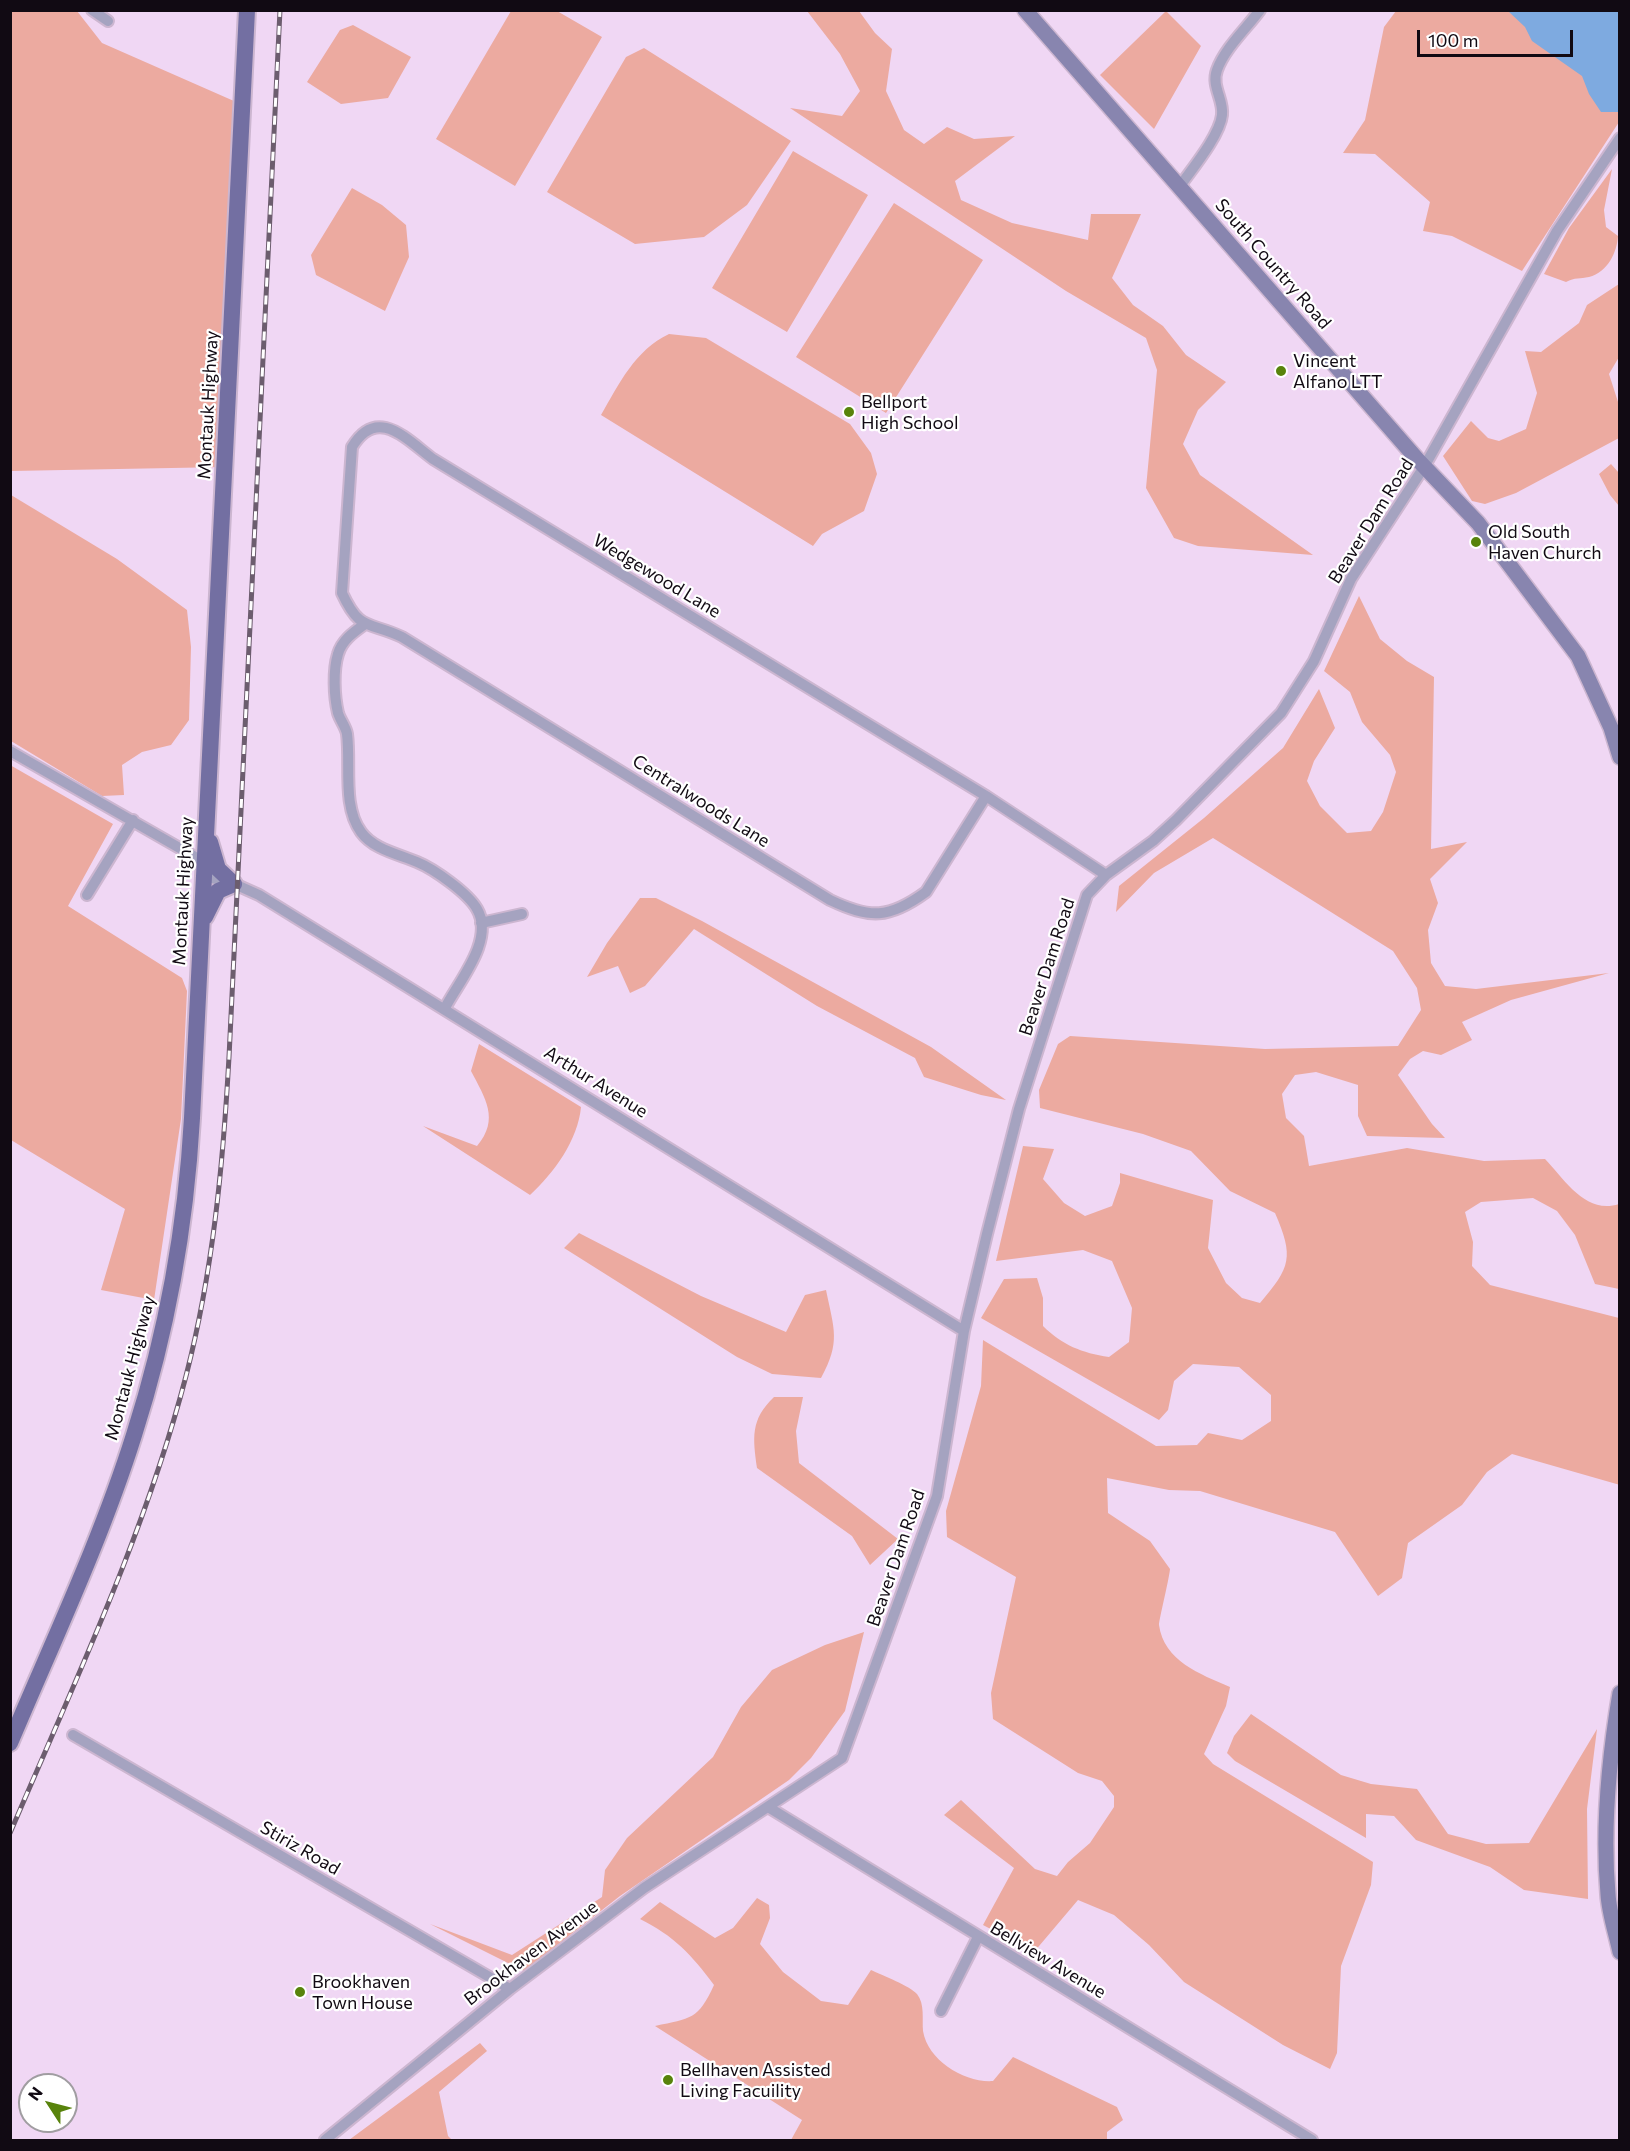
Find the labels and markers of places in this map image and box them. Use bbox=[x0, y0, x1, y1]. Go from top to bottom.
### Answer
place label: Vincent Alfano LTT bbox=[1293, 350, 1382, 392]
marker: Vincent Alfano LTT bbox=[1274, 364, 1288, 378]
place label: Bellport High School bbox=[861, 391, 958, 434]
marker: Bellport High School bbox=[842, 405, 856, 419]
place label: Old South Haven Church bbox=[1488, 521, 1602, 564]
marker: Old South Haven Church bbox=[1469, 535, 1483, 549]
place label: Brookhaven Town House bbox=[312, 1971, 413, 2014]
marker: Brookhaven Town House bbox=[293, 1985, 307, 1999]
place label: Bellhaven Assisted Living Facuility bbox=[680, 2059, 831, 2102]
marker: Bellhaven Assisted Living Facuility bbox=[661, 2073, 675, 2087]

